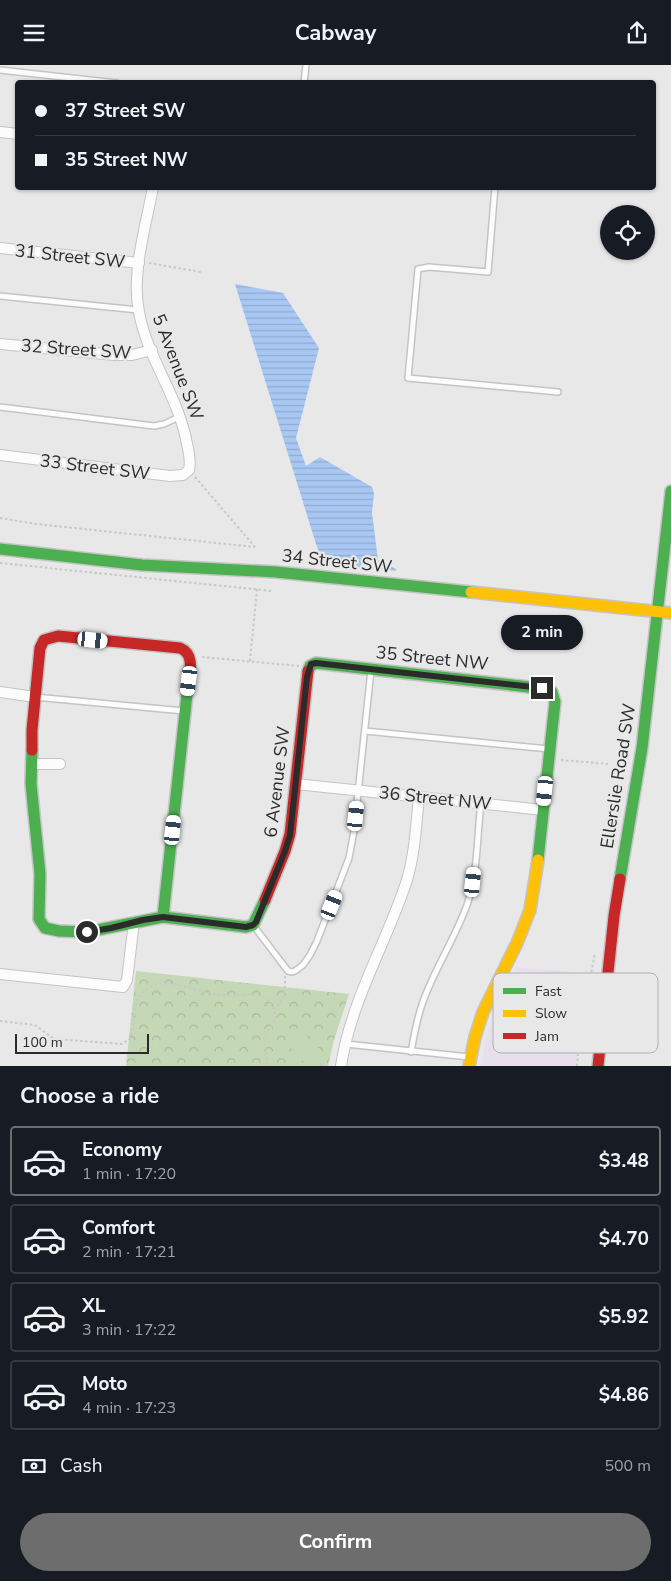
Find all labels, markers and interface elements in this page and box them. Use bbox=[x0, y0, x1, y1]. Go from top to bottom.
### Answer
text: Cabway bbox=[295, 18, 376, 48]
icon: menu bbox=[20, 19, 48, 47]
icon: share bbox=[623, 19, 651, 47]
text: 37 Street SW bbox=[65, 98, 185, 124]
text: 35 Street NW bbox=[65, 147, 188, 173]
map controls bbox=[600, 205, 655, 260]
button: locate bbox=[600, 205, 655, 260]
street label: 31 Street SW bbox=[14, 238, 126, 274]
street label: 5 Avenue SW bbox=[147, 310, 209, 424]
street label: 32 Street SW bbox=[20, 333, 132, 365]
street label: 33 Street SW bbox=[39, 448, 152, 486]
street label: 34 Street SW bbox=[281, 543, 393, 579]
callout: 2 min bbox=[501, 615, 583, 651]
text: 2 min bbox=[521, 621, 563, 643]
car bbox=[77, 631, 108, 649]
street label: 35 Street NW bbox=[375, 640, 490, 676]
car bbox=[179, 665, 198, 697]
route end bbox=[531, 677, 553, 699]
street label: Ellerslie Road SW bbox=[595, 702, 641, 850]
street label: 6 Avenue SW bbox=[258, 725, 296, 839]
car bbox=[535, 775, 554, 807]
street label: 36 Street NW bbox=[378, 780, 493, 816]
car bbox=[346, 800, 365, 832]
car bbox=[163, 814, 182, 846]
car bbox=[463, 866, 482, 898]
car bbox=[319, 888, 344, 922]
route start bbox=[76, 921, 98, 943]
legend bbox=[493, 973, 658, 1053]
text: Fast bbox=[535, 982, 561, 1001]
text: Slow bbox=[535, 1004, 567, 1023]
text: Jam bbox=[534, 1027, 559, 1046]
scale bar bbox=[15, 1031, 149, 1054]
text: 100 m bbox=[22, 1033, 63, 1052]
text: Choose a ride bbox=[20, 1081, 159, 1111]
text: Economy bbox=[82, 1137, 162, 1163]
icon: car bbox=[22, 1139, 67, 1184]
text: $3.48 bbox=[599, 1148, 649, 1174]
text: 1 min · 17:20 bbox=[82, 1163, 176, 1185]
text: Comfort bbox=[82, 1215, 155, 1241]
icon: car bbox=[22, 1217, 67, 1262]
text: $4.70 bbox=[599, 1226, 649, 1252]
text: 2 min · 17:21 bbox=[82, 1241, 176, 1263]
text: XL bbox=[82, 1293, 105, 1319]
icon: car bbox=[22, 1295, 67, 1340]
text: $5.92 bbox=[599, 1304, 649, 1330]
text: 3 min · 17:22 bbox=[82, 1319, 176, 1341]
text: Moto bbox=[82, 1371, 128, 1397]
icon: car bbox=[22, 1373, 67, 1418]
text: $4.86 bbox=[599, 1382, 649, 1408]
text: 4 min · 17:23 bbox=[82, 1397, 176, 1419]
icon: cash bbox=[20, 1452, 48, 1480]
text: Cash bbox=[60, 1453, 102, 1479]
text: 500 m bbox=[604, 1455, 651, 1477]
button: Confirm bbox=[20, 1513, 651, 1571]

